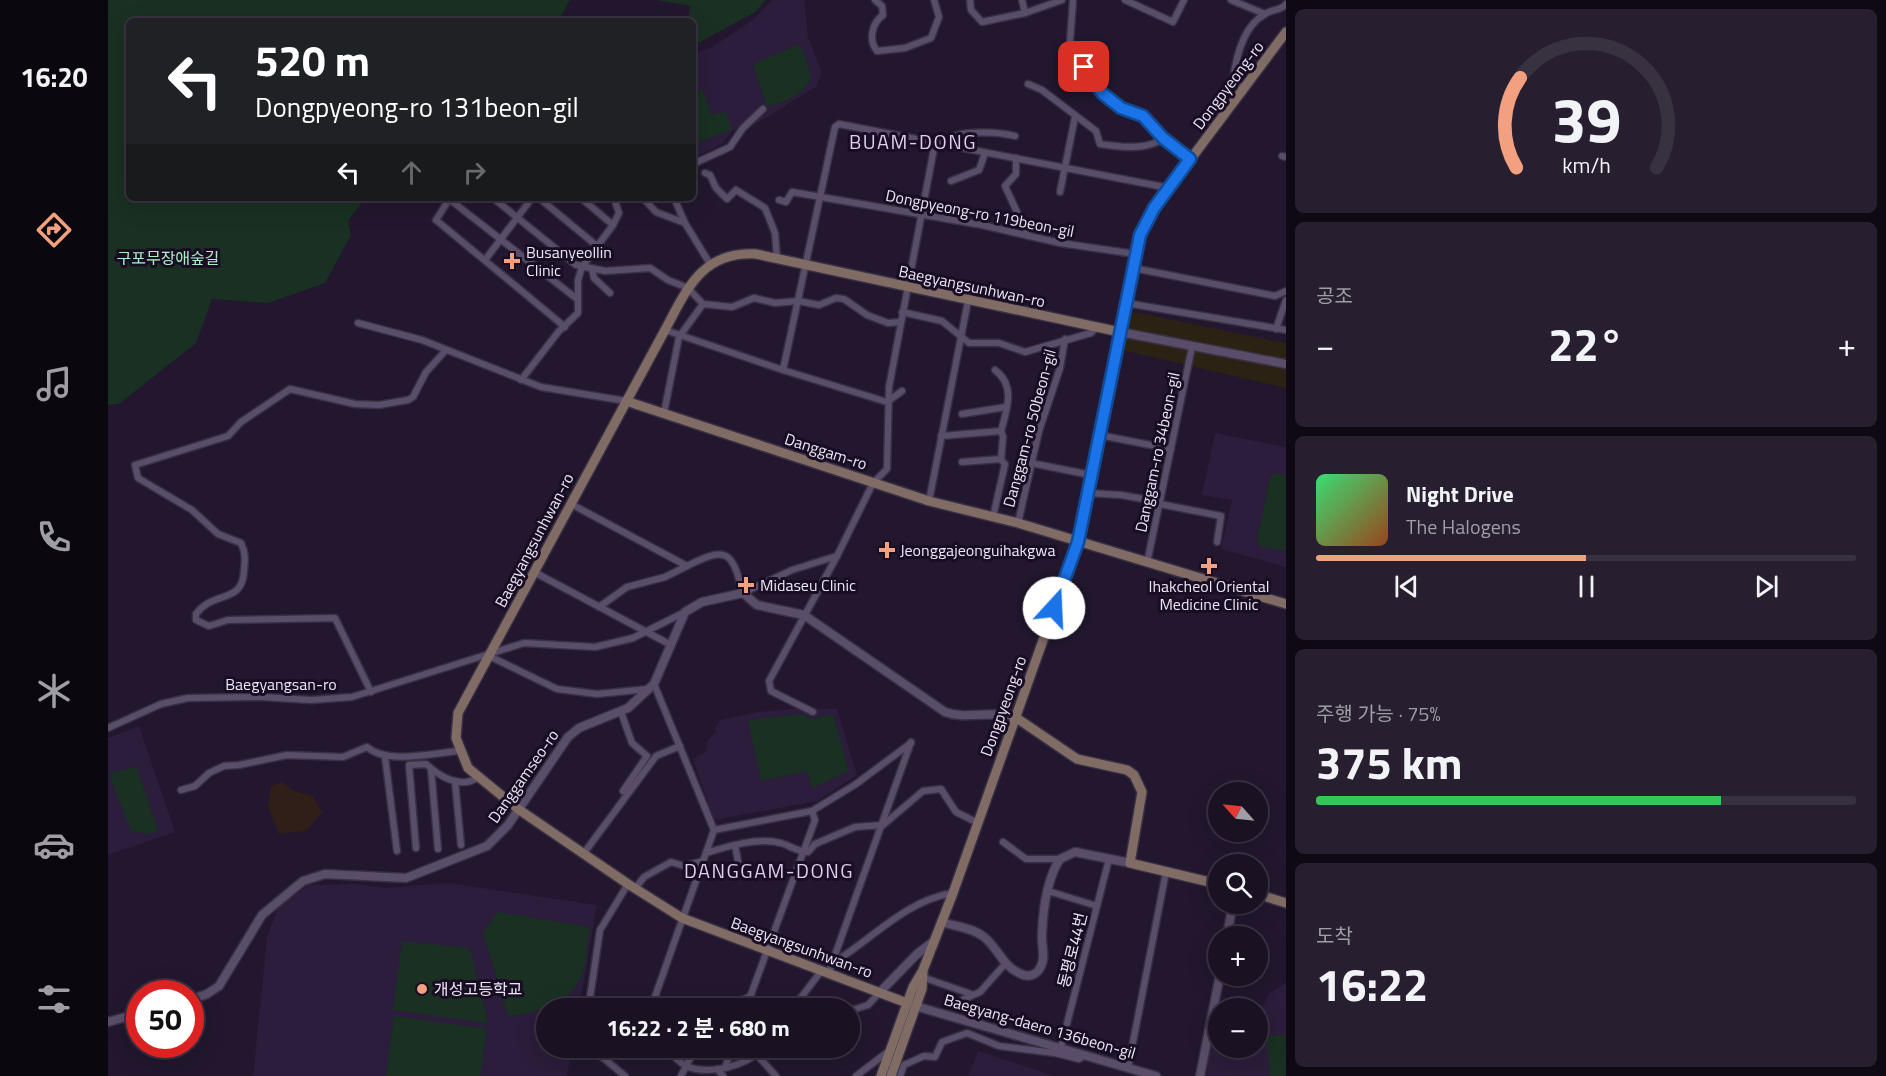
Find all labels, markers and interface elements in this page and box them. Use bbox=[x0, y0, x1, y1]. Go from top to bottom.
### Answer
text: 520 m bbox=[255, 28, 370, 92]
street label: Dongpyeong-ro bbox=[1187, 36, 1269, 134]
pin bbox=[1058, 41, 1109, 92]
icon: left bbox=[156, 42, 234, 120]
icon: arrive bbox=[1067, 50, 1100, 83]
text: 16:20 bbox=[20, 56, 88, 97]
text: 39 bbox=[1551, 71, 1621, 166]
text: Dongpyeong-ro 131beon-gil bbox=[255, 86, 579, 127]
district label: BUAM-DONG bbox=[849, 126, 977, 157]
text: km/h bbox=[1562, 150, 1610, 182]
icon: left bbox=[332, 156, 365, 189]
icon: ahead bbox=[395, 156, 428, 189]
icon: right bbox=[458, 156, 491, 189]
street label: Dongpyeong-ro 119beon-gil bbox=[884, 183, 1076, 243]
icon: directions bbox=[33, 209, 75, 251]
place label: Busanyeollin Clinic bbox=[526, 240, 612, 282]
park label: 구포무장애숲길 bbox=[116, 246, 220, 270]
marker: Busanyeollin Clinic bbox=[503, 252, 521, 270]
street label: Baegyangsunhwan-ro bbox=[897, 259, 1047, 313]
text: 공조 bbox=[1316, 280, 1353, 311]
text: 22° bbox=[1548, 310, 1624, 378]
text: − bbox=[1316, 320, 1334, 370]
text: + bbox=[1838, 320, 1856, 370]
street label: Danggam-ro 50beon-gil bbox=[996, 346, 1062, 510]
icon: music bbox=[33, 363, 75, 405]
street label: Danggam-ro 34beon-gil bbox=[1128, 370, 1186, 534]
street label: Danggam-ro bbox=[782, 426, 870, 476]
street label: Baegyangsunhwan-ro bbox=[488, 469, 580, 611]
text: Night Drive bbox=[1406, 477, 1514, 511]
text: The Halogens bbox=[1406, 511, 1521, 542]
icon: phone bbox=[33, 516, 75, 558]
place label: Jeonggajeonguihakgwa bbox=[900, 538, 1055, 562]
marker: Jeonggajeonguihakgwa bbox=[878, 541, 896, 559]
marker: Ihakcheol Oriental Medicine Clinic bbox=[1200, 557, 1218, 575]
icon: previous bbox=[1390, 570, 1423, 603]
icon: pause bbox=[1570, 570, 1603, 603]
icon: next bbox=[1750, 570, 1783, 603]
place label: Midaseu Clinic bbox=[760, 573, 856, 597]
place label: Ihakcheol Oriental Medicine Clinic bbox=[1149, 574, 1269, 616]
marker: Midaseu Clinic bbox=[737, 576, 755, 594]
position arrow bbox=[1022, 576, 1086, 640]
street label: Dongpyeong-ro bbox=[974, 652, 1032, 760]
icon: climate bbox=[33, 670, 75, 712]
street label: Baegyangsan-ro bbox=[225, 672, 337, 696]
text: 주행 가능 · 75% bbox=[1316, 698, 1441, 729]
street label: Danggamseo-ro bbox=[482, 724, 564, 828]
text: 375 km bbox=[1316, 728, 1462, 796]
north arrow bbox=[1208, 782, 1268, 842]
map controls bbox=[1208, 782, 1268, 1058]
icon: car bbox=[33, 824, 75, 866]
button: search bbox=[1208, 854, 1268, 914]
district label: DANGGAM-DONG bbox=[684, 855, 854, 886]
street label: Baegyangsunhwan-ro bbox=[728, 910, 876, 984]
street label: 동평로44번 bbox=[1051, 910, 1093, 990]
text: 도착 bbox=[1316, 920, 1353, 951]
button: + bbox=[1208, 926, 1268, 986]
text: 16:22 bbox=[1316, 950, 1428, 1018]
place label: 개성고등학교 bbox=[434, 977, 522, 1001]
icon: filters bbox=[33, 978, 75, 1020]
speed limit sign: 50 bbox=[126, 980, 204, 1058]
marker: 개성고등학교 bbox=[415, 982, 429, 996]
street label: Baegyang-daero 136beon-gil bbox=[941, 987, 1139, 1065]
button: − bbox=[1208, 998, 1268, 1058]
text: 16:22 · 2 분 · 680 m bbox=[606, 1011, 790, 1045]

